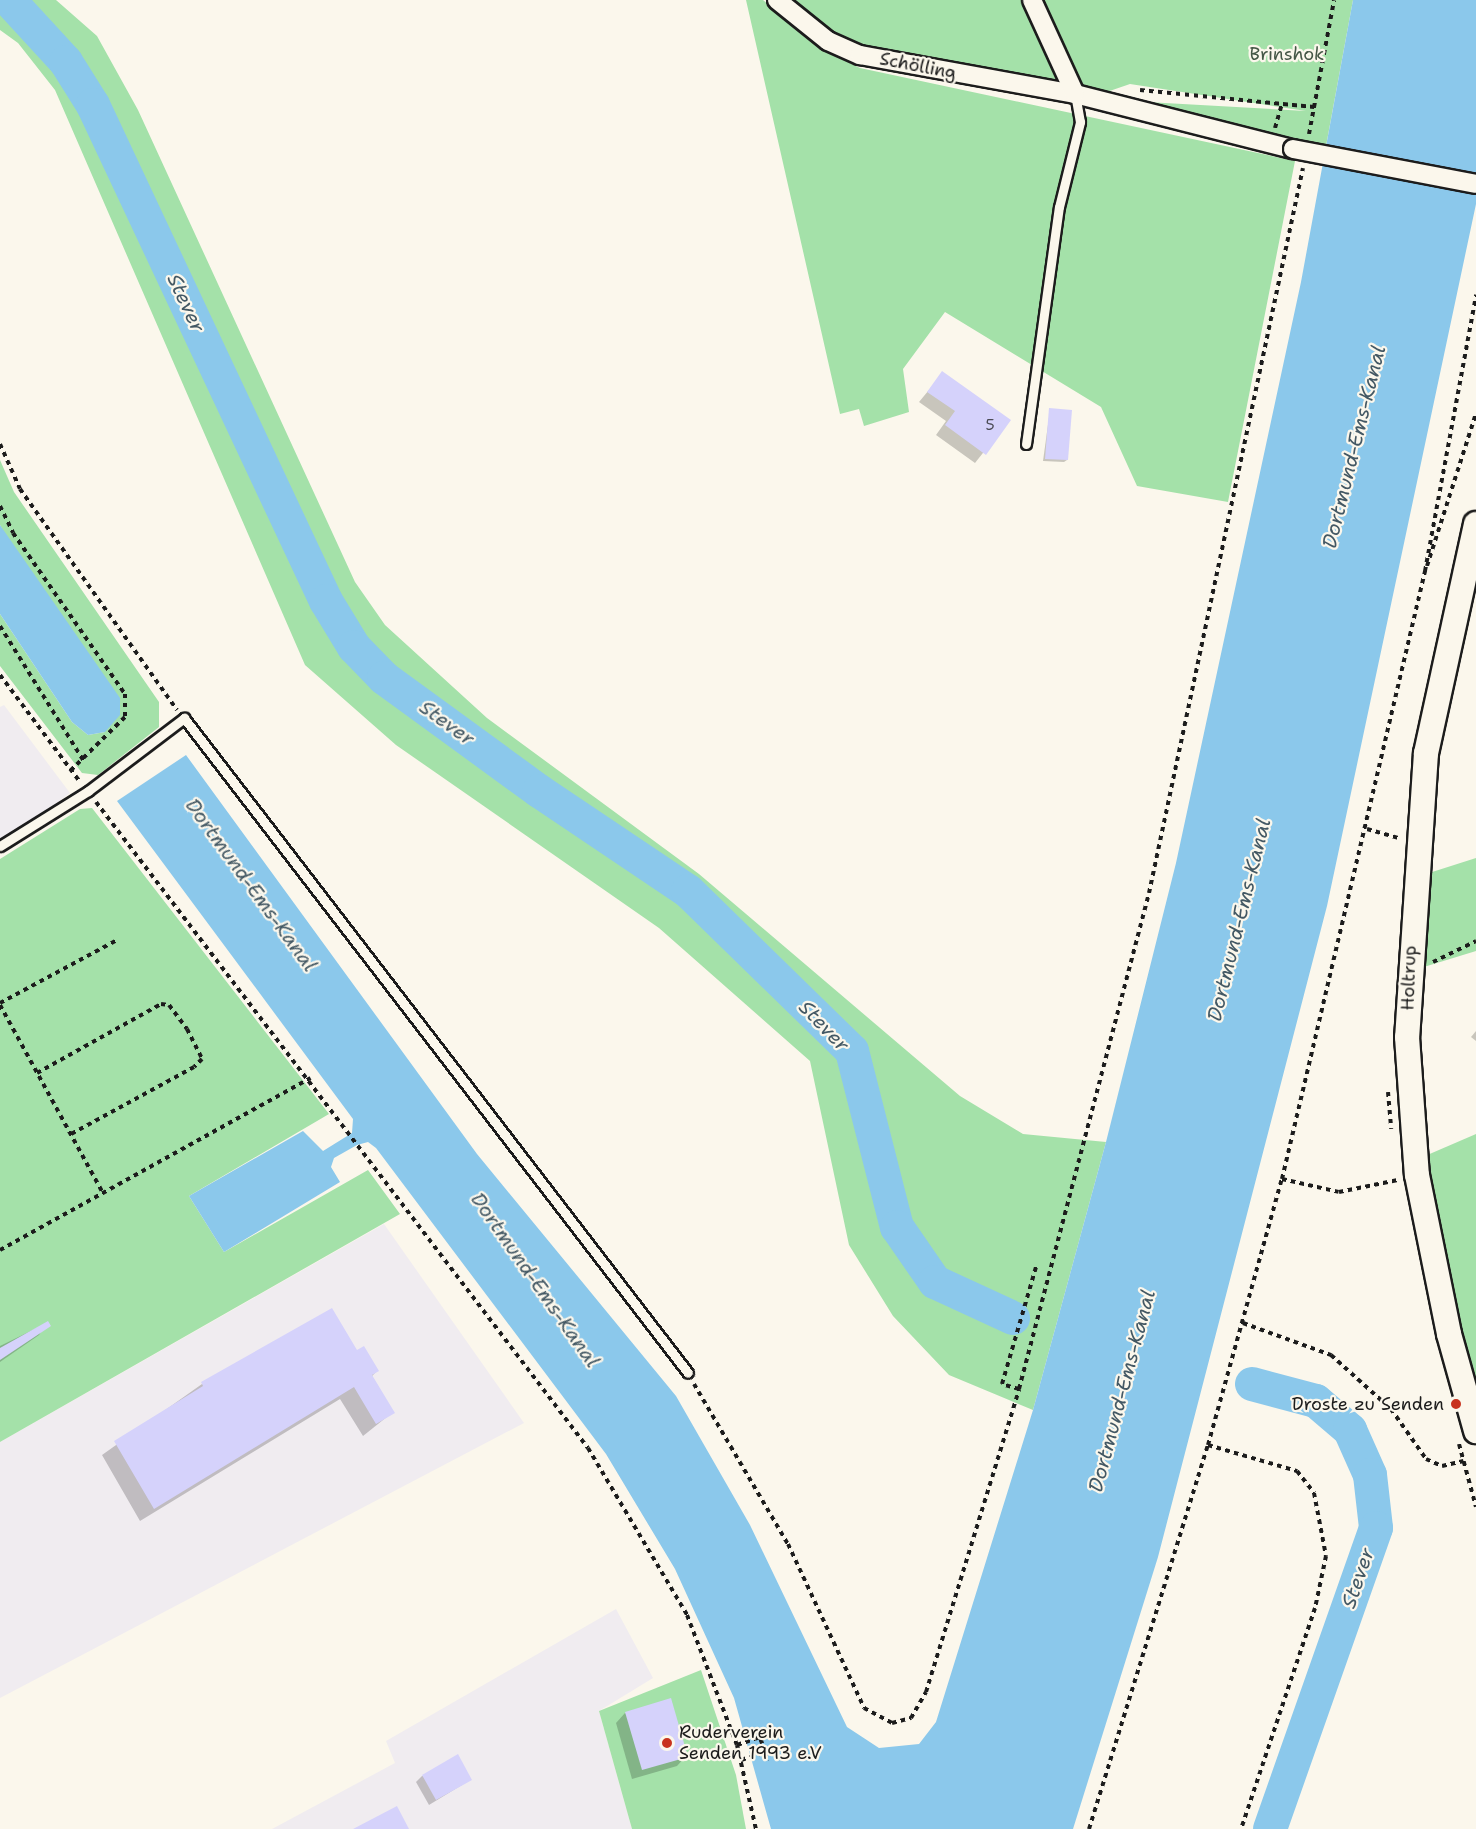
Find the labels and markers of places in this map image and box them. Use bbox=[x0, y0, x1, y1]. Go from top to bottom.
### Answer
place label: Droste zu Senden bbox=[1292, 1393, 1444, 1415]
marker: Droste zu Senden bbox=[1449, 1397, 1463, 1411]
place label: Ruderverein Senden 1993 e.V bbox=[679, 1722, 822, 1764]
marker: Ruderverein Senden 1993 e.V bbox=[660, 1736, 674, 1750]

